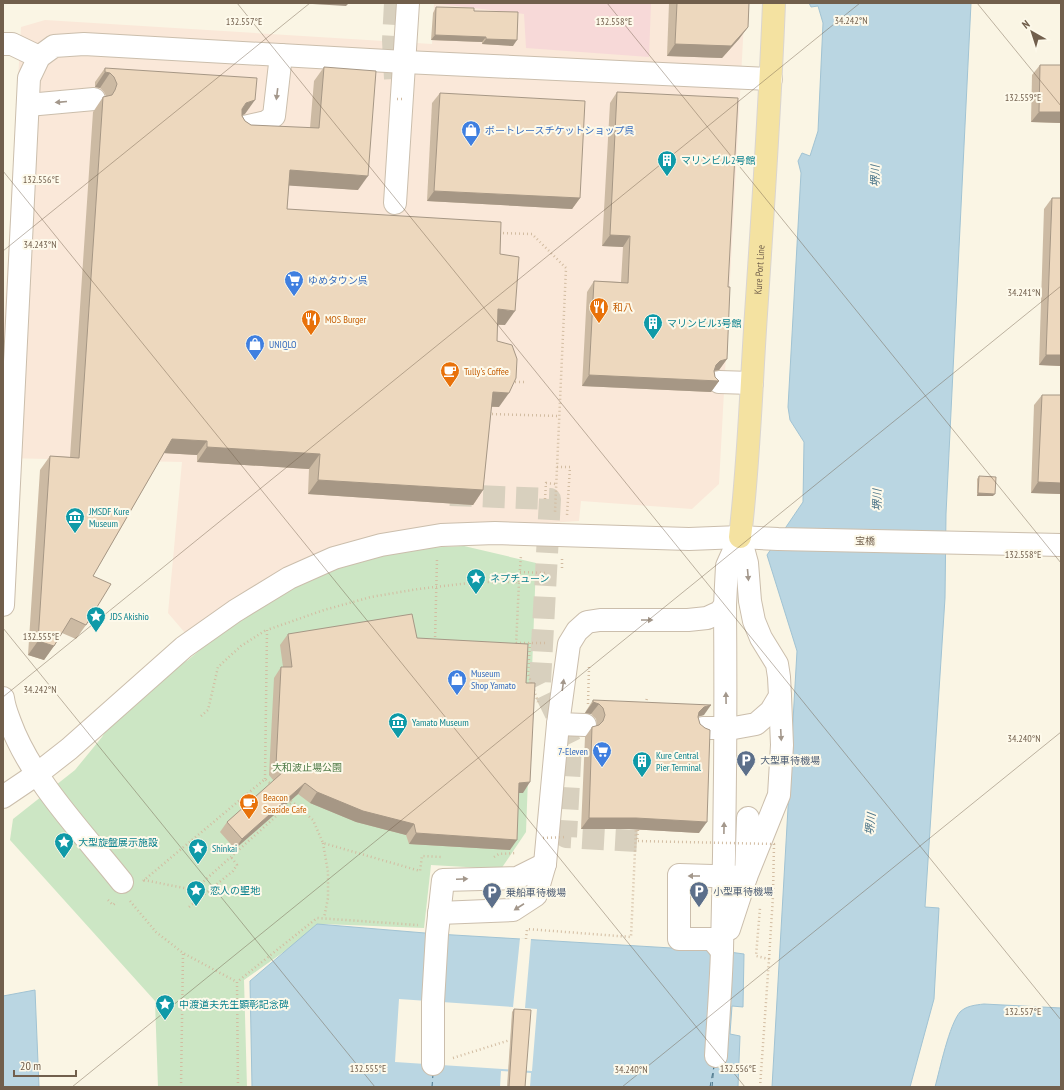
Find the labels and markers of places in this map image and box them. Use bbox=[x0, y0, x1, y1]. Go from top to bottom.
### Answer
shop icon: ボートレースチケットショップ呉 bbox=[460, 119, 482, 147]
place label: ボートレースチケットショップ呉 bbox=[485, 124, 635, 137]
building icon: マリンビル2号館 bbox=[656, 149, 678, 177]
place label: マリンビル2号館 bbox=[681, 154, 756, 167]
supermarket icon: ゆめタウン呉 bbox=[283, 269, 305, 297]
place label: ゆめタウン呉 bbox=[308, 274, 368, 287]
restaurant icon: 和八 bbox=[588, 296, 610, 324]
place label: 和八 bbox=[613, 301, 633, 314]
restaurant icon: MOS Burger bbox=[300, 308, 322, 336]
building icon: マリンビル3号館 bbox=[642, 312, 664, 340]
place label: MOS Burger bbox=[325, 313, 366, 326]
place label: マリンビル3号館 bbox=[667, 317, 742, 330]
shop icon: UNIQLO bbox=[244, 333, 266, 361]
place label: UNIQLO bbox=[269, 338, 297, 351]
cafe icon: Tully's Coffee bbox=[439, 360, 461, 388]
place label: Tully's Coffee bbox=[464, 365, 509, 378]
place label: JMSDF Kure Museum bbox=[88, 505, 130, 530]
museum icon: JMSDF Kure Museum bbox=[64, 506, 86, 534]
place icon: ネプチューン bbox=[465, 567, 487, 595]
place label: ネプチューン bbox=[490, 572, 550, 585]
place icon: JDS Akishio bbox=[85, 605, 107, 633]
place label: JDS Akishio bbox=[109, 610, 149, 623]
place label: Museum Shop Yamato bbox=[471, 667, 516, 692]
shop icon: Museum Shop Yamato bbox=[446, 668, 468, 696]
museum icon: Yamato Museum bbox=[387, 711, 409, 739]
place label: Yamato Museum bbox=[412, 716, 469, 729]
supermarket icon: 7-Eleven bbox=[591, 740, 613, 768]
place label: 7-Eleven bbox=[558, 745, 588, 758]
place label: Kure Central Pier Terminal bbox=[656, 749, 702, 774]
parking icon: 大型車待機場 bbox=[735, 749, 757, 777]
building icon: Kure Central Pier Terminal bbox=[631, 750, 653, 778]
place label: 大型車待機場 bbox=[760, 754, 820, 767]
place label: Beacon Seaside Cafe bbox=[263, 791, 307, 816]
cafe icon: Beacon Seaside Cafe bbox=[238, 792, 260, 820]
place icon: 大型旋盤展示施設 bbox=[53, 831, 75, 859]
place label: 大型旋盤展示施設 bbox=[78, 836, 158, 849]
place icon: Shinkai bbox=[187, 837, 209, 865]
place label: Shinkai bbox=[212, 842, 237, 855]
place icon: 恋人の聖地 bbox=[185, 879, 207, 907]
parking icon: 小型車待機場 bbox=[688, 880, 710, 908]
parking icon: 乗船車待機場 bbox=[481, 881, 503, 909]
place label: 恋人の聖地 bbox=[210, 884, 261, 897]
place label: 小型車待機場 bbox=[713, 885, 773, 898]
place label: 乗船車待機場 bbox=[506, 886, 566, 899]
place icon: 中渡道夫先生顕彰記念碑 bbox=[154, 993, 176, 1021]
place label: 中渡道夫先生顕彰記念碑 bbox=[179, 998, 289, 1011]

